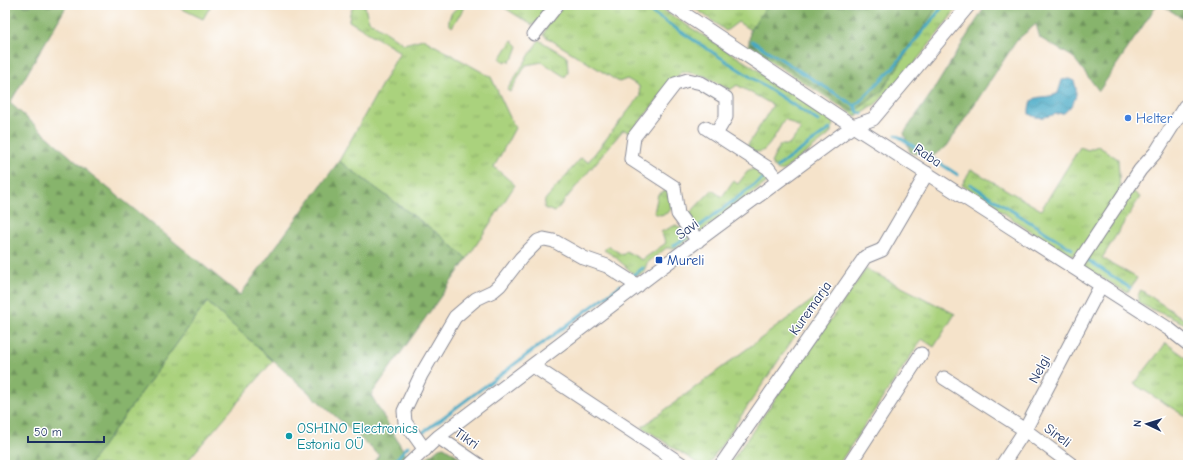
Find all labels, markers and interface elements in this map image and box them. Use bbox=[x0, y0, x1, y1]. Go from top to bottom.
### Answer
place label: Helter bbox=[1136, 110, 1173, 127]
marker: Helter bbox=[1123, 113, 1133, 123]
street label: Raba bbox=[910, 140, 945, 171]
street label: Savi bbox=[673, 215, 702, 243]
place label: Mureli bbox=[667, 252, 704, 269]
marker: Mureli bbox=[654, 255, 664, 265]
street label: Kuremarja bbox=[786, 278, 835, 339]
street label: Nelgi bbox=[1025, 352, 1054, 386]
north arrow bbox=[1127, 404, 1167, 444]
scale bar bbox=[28, 418, 104, 444]
text: N bbox=[1131, 419, 1144, 427]
place label: OSHINO Electronics Estonia OÜ bbox=[297, 420, 418, 453]
street label: Sireli bbox=[1041, 420, 1075, 451]
street label: Tikri bbox=[451, 424, 482, 453]
text: 50 m bbox=[34, 425, 62, 439]
marker: OSHINO Electronics Estonia OÜ bbox=[284, 431, 294, 441]

